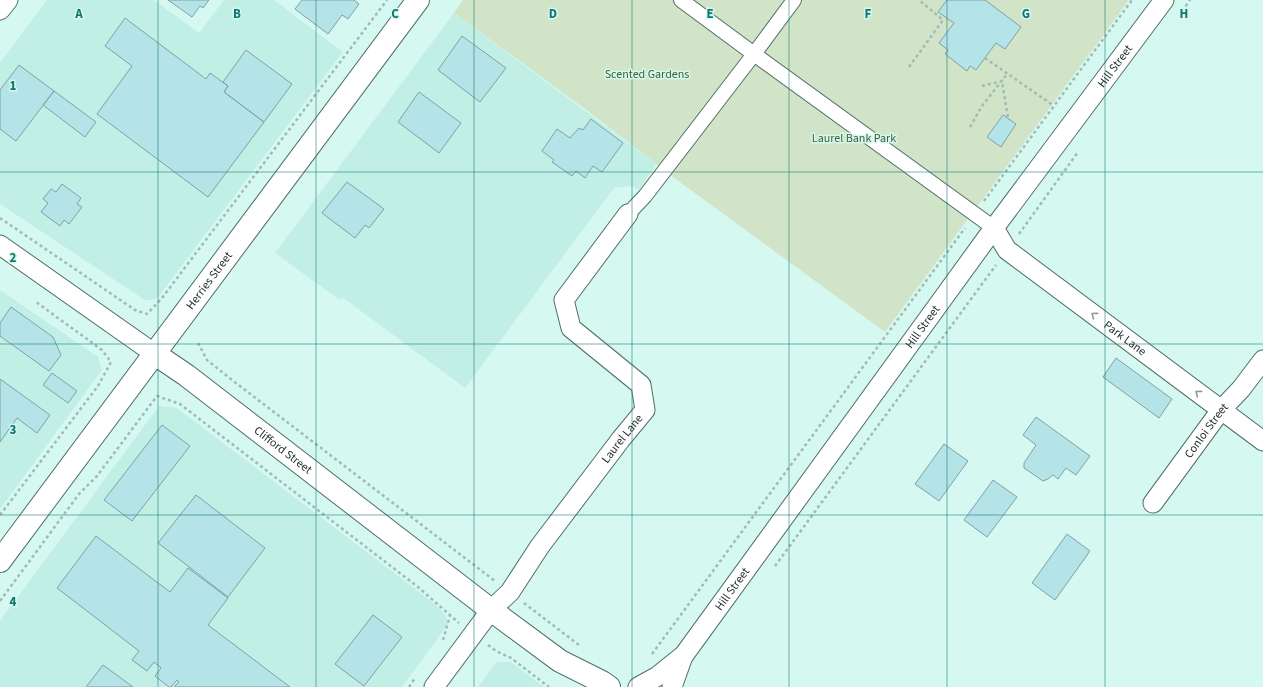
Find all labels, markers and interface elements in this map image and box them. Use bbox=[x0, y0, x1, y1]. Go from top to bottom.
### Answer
text: A bbox=[74, 5, 83, 23]
text: B bbox=[233, 5, 241, 23]
text: C bbox=[391, 5, 399, 23]
text: D bbox=[549, 5, 557, 23]
text: E bbox=[706, 5, 714, 23]
text: F bbox=[865, 5, 872, 23]
text: G bbox=[1022, 5, 1030, 23]
text: H bbox=[1180, 5, 1188, 23]
street label: Hill Street bbox=[1094, 41, 1137, 91]
park label: Scented Gardens bbox=[605, 66, 689, 83]
text: 1 bbox=[10, 77, 17, 95]
park label: Laurel Bank Park bbox=[812, 130, 896, 147]
street label: Herries Street bbox=[182, 248, 237, 313]
text: 2 bbox=[10, 249, 17, 267]
street label: Hill Street bbox=[901, 302, 944, 352]
one-way arrow bbox=[1091, 312, 1098, 319]
street label: Park Lane bbox=[1100, 317, 1150, 360]
one-way arrow bbox=[1195, 391, 1202, 398]
street label: Conloi Street bbox=[1180, 399, 1233, 462]
street label: Laurel Lane bbox=[598, 411, 647, 467]
text: 3 bbox=[10, 421, 17, 439]
street label: Clifford Street bbox=[250, 422, 315, 478]
street label: Hill Street bbox=[711, 564, 754, 614]
text: 4 bbox=[10, 593, 17, 611]

